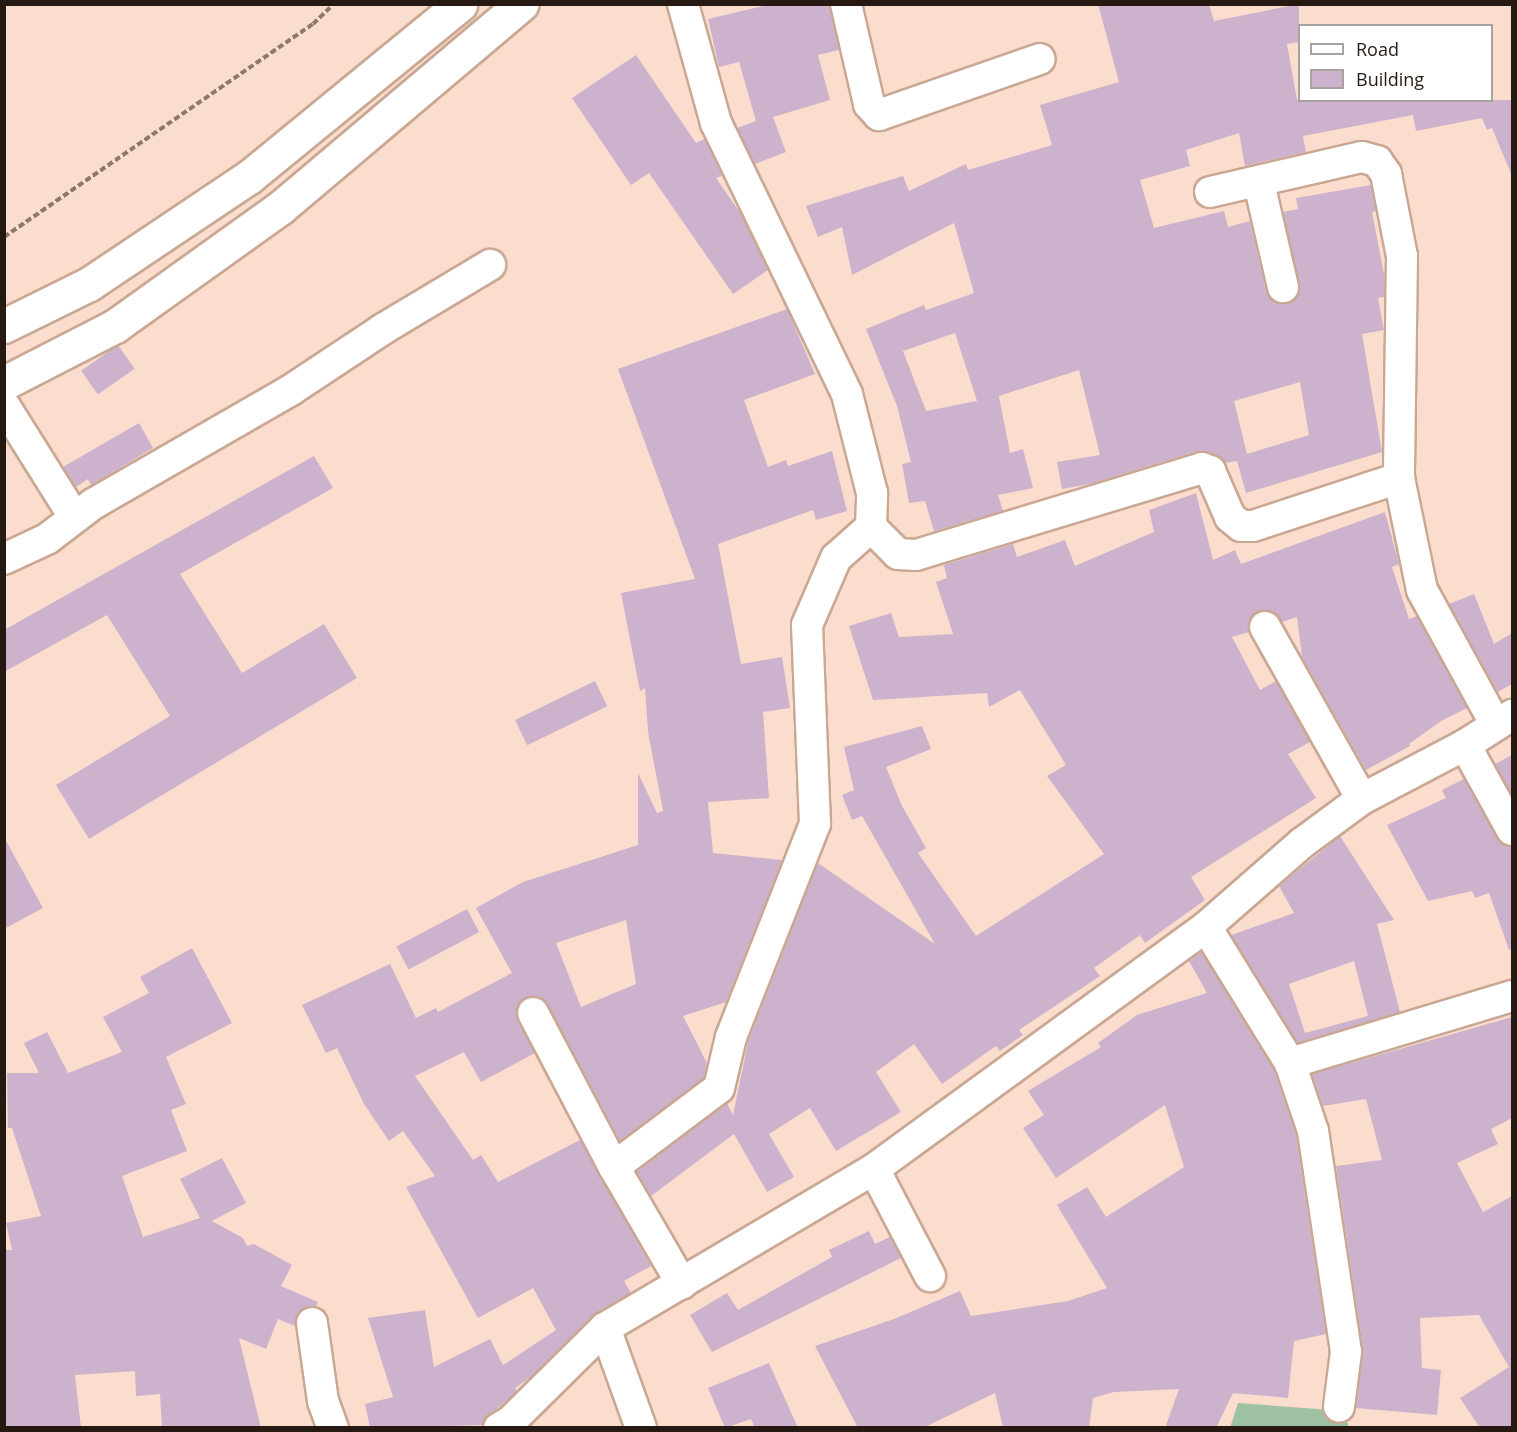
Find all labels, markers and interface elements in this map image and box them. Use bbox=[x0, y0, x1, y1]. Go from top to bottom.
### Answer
legend bbox=[1298, 24, 1493, 102]
text: Road bbox=[1356, 37, 1399, 61]
text: Building bbox=[1356, 67, 1424, 91]

